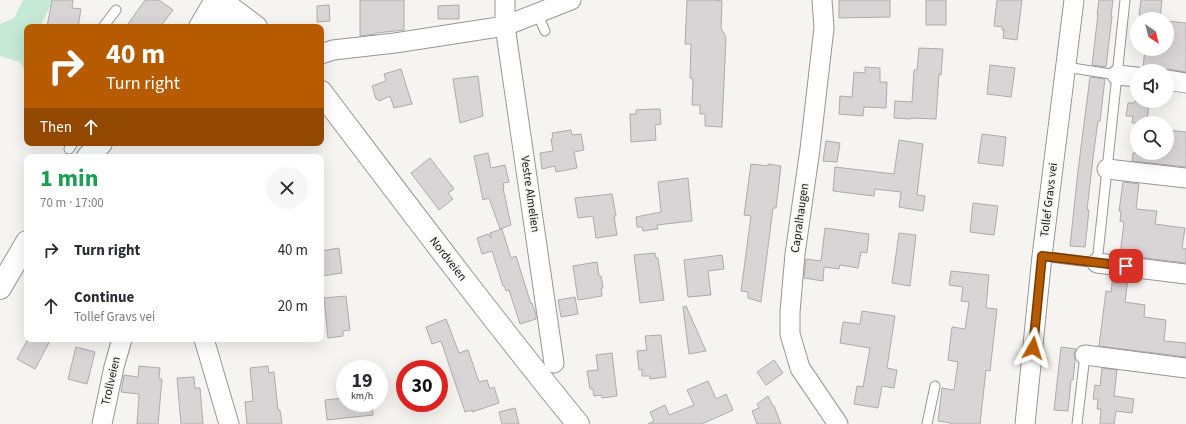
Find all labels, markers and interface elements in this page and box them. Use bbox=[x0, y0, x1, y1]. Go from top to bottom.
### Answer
north arrow bbox=[1130, 12, 1174, 56]
map controls bbox=[1130, 12, 1174, 160]
text: 40 m bbox=[106, 34, 165, 74]
icon: right bbox=[40, 40, 92, 92]
button: sound bbox=[1130, 64, 1174, 108]
text: Turn right bbox=[106, 71, 180, 96]
icon: ahead bbox=[80, 116, 102, 138]
button: search bbox=[1130, 116, 1174, 160]
text: Then bbox=[40, 117, 72, 138]
street label: Vestre Almelien bbox=[516, 155, 544, 233]
text: 1 min bbox=[40, 161, 98, 196]
street label: Tollef Gravs vei bbox=[1036, 162, 1062, 238]
button: close bbox=[266, 167, 308, 209]
street label: Capralhaugen bbox=[787, 182, 813, 254]
text: 70 m · 17:00 bbox=[40, 194, 104, 212]
street label: Nordveien bbox=[425, 233, 471, 285]
icon: right bbox=[40, 239, 62, 261]
text: Turn right bbox=[74, 240, 140, 261]
text: 40 m bbox=[278, 240, 308, 261]
pin bbox=[1109, 249, 1143, 283]
icon: arrive bbox=[1115, 255, 1137, 277]
text: Continue bbox=[74, 287, 134, 308]
icon: ahead bbox=[40, 295, 62, 317]
text: 20 m bbox=[278, 296, 308, 317]
text: Tollef Gravs vei bbox=[74, 308, 155, 326]
position arrow bbox=[1012, 327, 1054, 369]
street label: Trollveien bbox=[97, 355, 125, 407]
speed limit sign: 30 bbox=[396, 360, 448, 412]
text: 19 bbox=[351, 367, 373, 395]
text: km/h bbox=[351, 389, 373, 403]

